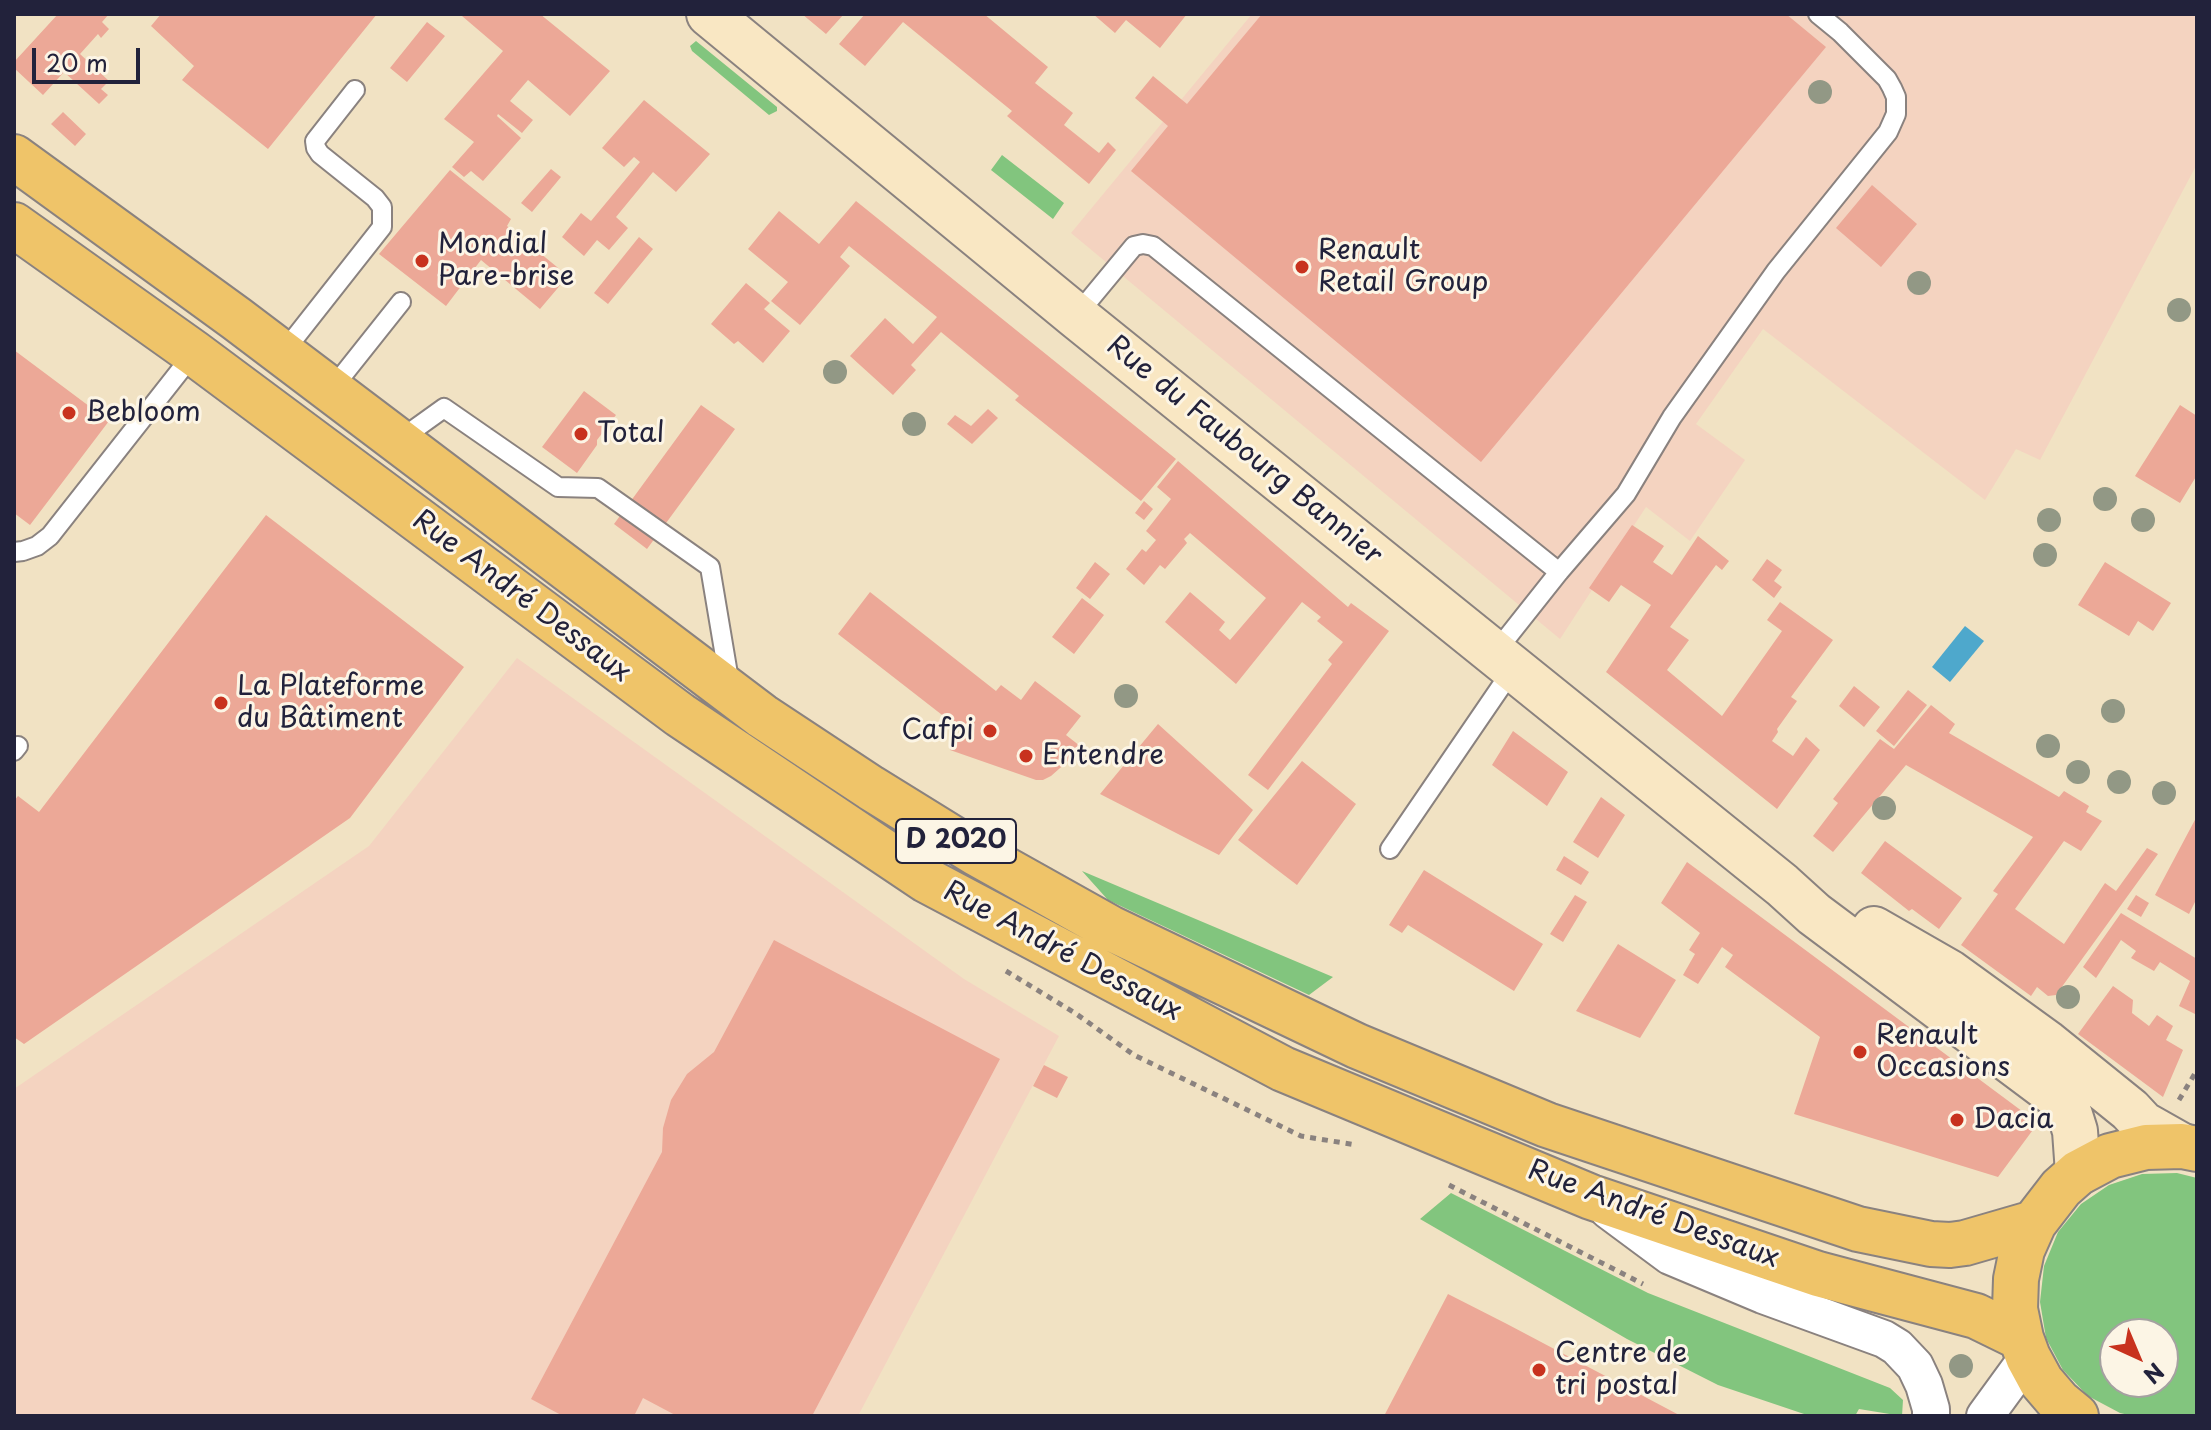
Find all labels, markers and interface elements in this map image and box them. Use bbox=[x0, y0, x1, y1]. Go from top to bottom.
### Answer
scale bar bbox=[36, 32, 144, 82]
text: 20 m bbox=[46, 44, 108, 80]
place label: Mondial Pare-brise bbox=[438, 228, 574, 294]
place label: Renault Retail Group bbox=[1318, 234, 1488, 300]
marker: Mondial Pare-brise bbox=[413, 252, 431, 270]
marker: Renault Retail Group bbox=[1293, 258, 1311, 276]
street label: Rue du Faubourg Bannier bbox=[1099, 329, 1389, 573]
place label: Bebloom bbox=[85, 396, 201, 430]
marker: Bebloom bbox=[60, 404, 78, 422]
place label: Total bbox=[597, 417, 665, 451]
marker: Total bbox=[572, 425, 590, 443]
street label: Rue André Dessaux bbox=[405, 504, 637, 690]
place label: La Plateforme du Bâtiment bbox=[237, 670, 424, 736]
marker: La Plateforme du Bâtiment bbox=[212, 694, 230, 712]
place label: Cafpi bbox=[901, 714, 974, 748]
marker: Cafpi bbox=[981, 722, 999, 740]
place label: Entendre bbox=[1042, 739, 1164, 773]
marker: Entendre bbox=[1017, 747, 1035, 765]
road number: D 2020 bbox=[896, 819, 1016, 863]
street label: Rue André Dessaux bbox=[937, 875, 1187, 1029]
place label: Renault Occasions bbox=[1876, 1019, 2010, 1085]
marker: Renault Occasions bbox=[1851, 1043, 1869, 1061]
place label: Dacia bbox=[1973, 1103, 2054, 1137]
marker: Dacia bbox=[1948, 1111, 1966, 1129]
street label: Rue André Dessaux bbox=[1523, 1154, 1783, 1276]
north arrow bbox=[2099, 1318, 2179, 1398]
place label: Centre de tri postal bbox=[1555, 1337, 1687, 1403]
text: N bbox=[2137, 1356, 2172, 1392]
marker: Centre de tri postal bbox=[1530, 1361, 1548, 1379]

